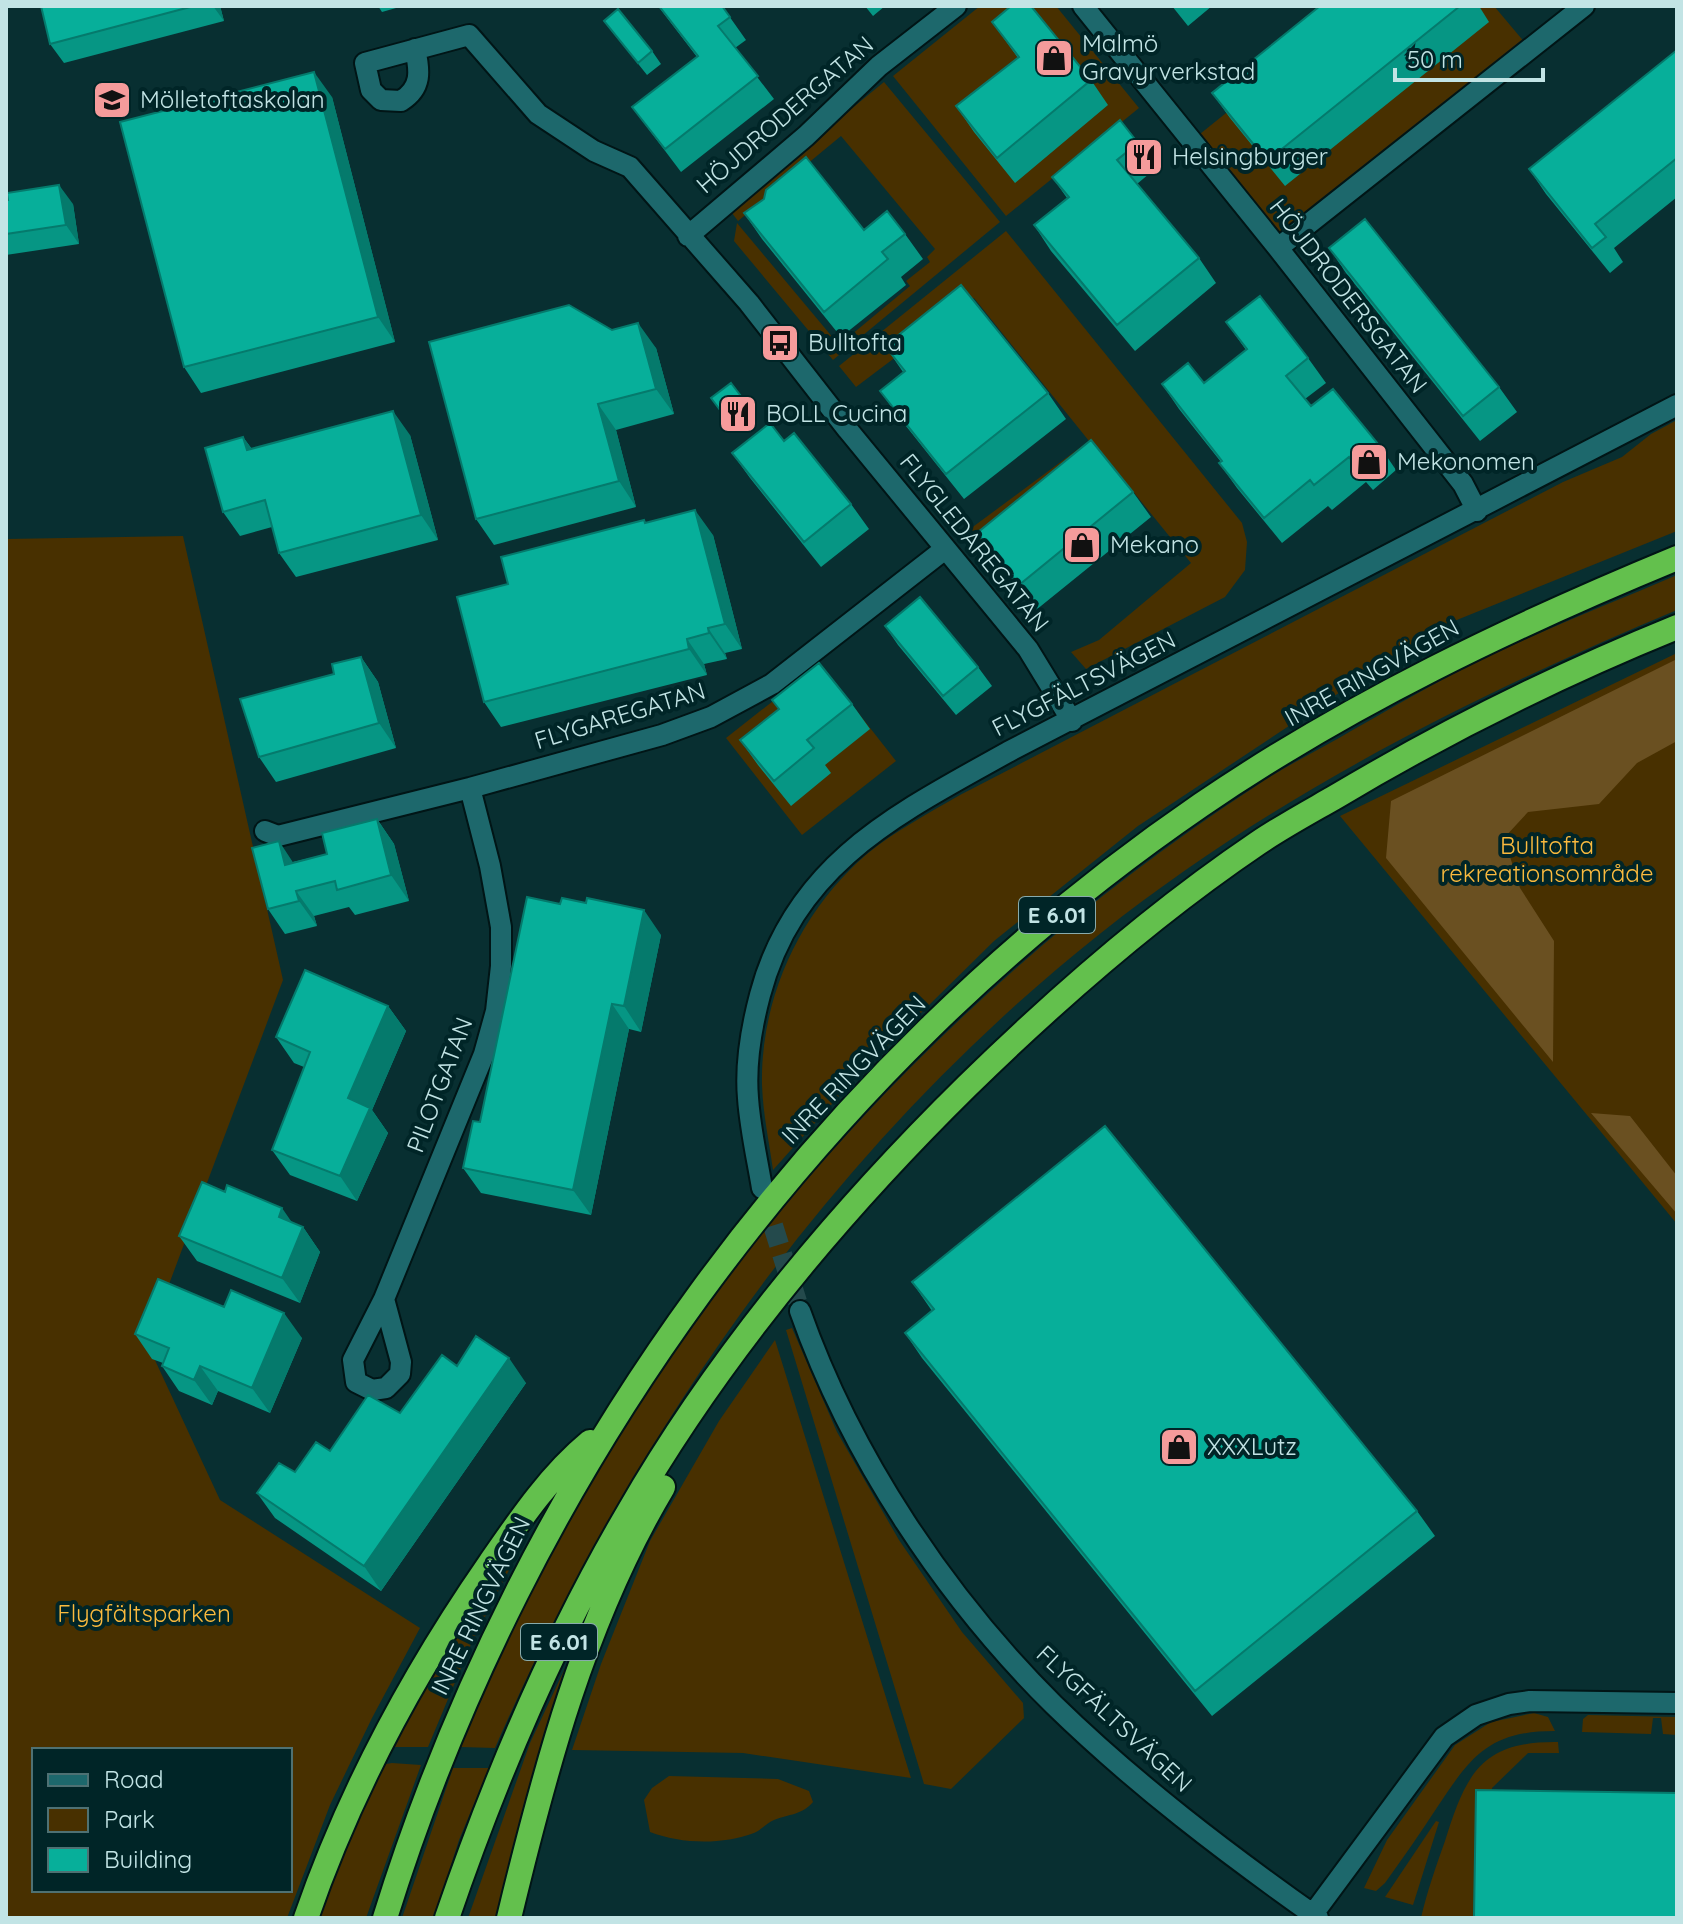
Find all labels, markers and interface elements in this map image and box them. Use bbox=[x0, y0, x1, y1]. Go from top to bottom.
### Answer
place label: Malmö Gravyrverkstad bbox=[1082, 28, 1255, 86]
street label: HÖJDRODERGATAN bbox=[690, 29, 879, 199]
scale bar bbox=[1395, 32, 1543, 82]
shop icon: Malmö Gravyrverkstad bbox=[1033, 37, 1075, 79]
text: 50 m bbox=[1407, 44, 1463, 74]
school or university icon: Mölletoftaskolan bbox=[91, 79, 133, 121]
place label: Mölletoftaskolan bbox=[140, 84, 325, 114]
restaurant icon: Helsingburger bbox=[1123, 136, 1165, 178]
place label: Helsingburger bbox=[1172, 141, 1328, 171]
street label: HÖJDRODERSGATAN bbox=[1264, 192, 1434, 399]
bus stop icon: Bulltofta bbox=[759, 322, 801, 364]
place label: Bulltofta bbox=[808, 327, 902, 357]
restaurant icon: BOLL Cucina bbox=[717, 393, 759, 435]
place label: BOLL Cucina bbox=[766, 398, 907, 428]
shop icon: Mekonomen bbox=[1348, 441, 1390, 483]
place label: Mekonomen bbox=[1397, 446, 1535, 476]
street label: FLYGLEDAREGATAN bbox=[894, 447, 1056, 637]
shop icon: Mekano bbox=[1061, 524, 1103, 566]
place label: Mekano bbox=[1110, 529, 1199, 559]
street label: INRE RINGVÄGEN bbox=[1279, 612, 1464, 732]
street label: FLYGFÄLTSVÄGEN bbox=[987, 624, 1180, 742]
street label: FLYGAREGATAN bbox=[531, 675, 709, 755]
park label: Bulltofta rekreationsområde bbox=[1441, 830, 1653, 888]
road number: E 6.01 bbox=[1019, 897, 1095, 933]
street label: INRE RINGVÄGEN bbox=[775, 989, 932, 1150]
street label: PILOTGATAN bbox=[400, 1013, 479, 1156]
shop icon: XXXLutz bbox=[1158, 1426, 1200, 1468]
place label: XXXLutz bbox=[1207, 1431, 1297, 1461]
street label: INRE RINGVÄGEN bbox=[424, 1511, 536, 1700]
park label: Flygfältsparken bbox=[57, 1598, 231, 1628]
road number: E 6.01 bbox=[521, 1624, 597, 1660]
street label: FLYGFÄLTSVÄGEN bbox=[1031, 1638, 1199, 1798]
legend bbox=[32, 1748, 292, 1892]
text: Road bbox=[104, 1764, 164, 1794]
text: Park bbox=[104, 1804, 155, 1834]
text: Building bbox=[104, 1844, 192, 1874]

